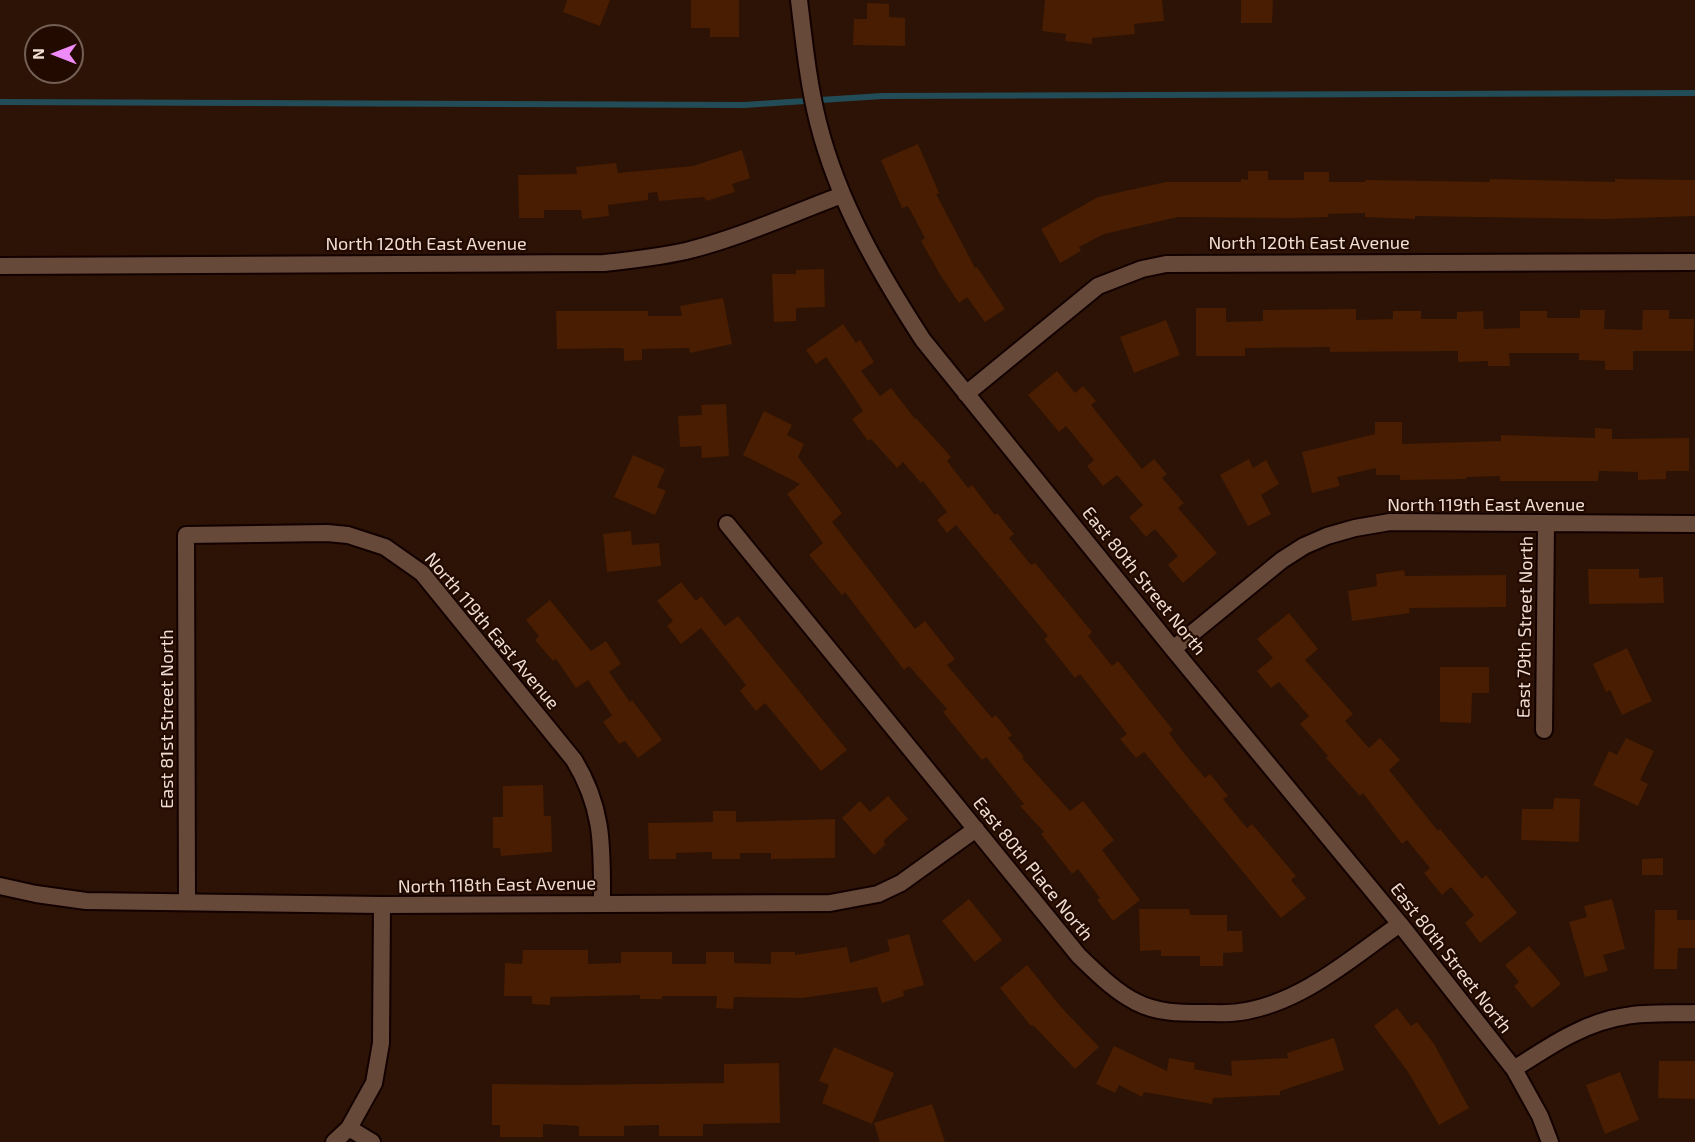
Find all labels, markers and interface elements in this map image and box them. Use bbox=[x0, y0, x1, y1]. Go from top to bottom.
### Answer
north arrow bbox=[24, 24, 84, 84]
text: N bbox=[28, 48, 47, 60]
street label: North 120th East Avenue bbox=[1208, 232, 1410, 254]
street label: North 120th East Avenue bbox=[325, 233, 527, 255]
street label: North 119th East Avenue bbox=[1387, 494, 1585, 516]
street label: East 80th Street North bbox=[1078, 502, 1210, 660]
street label: East 79th Street North bbox=[1513, 536, 1537, 718]
street label: North 119th East Avenue bbox=[420, 548, 564, 714]
street label: East 81st Street North bbox=[156, 629, 178, 809]
street label: East 80th Place North bbox=[968, 793, 1098, 945]
street label: North 118th East Avenue bbox=[398, 872, 596, 898]
street label: East 80th Street North bbox=[1386, 879, 1516, 1037]

